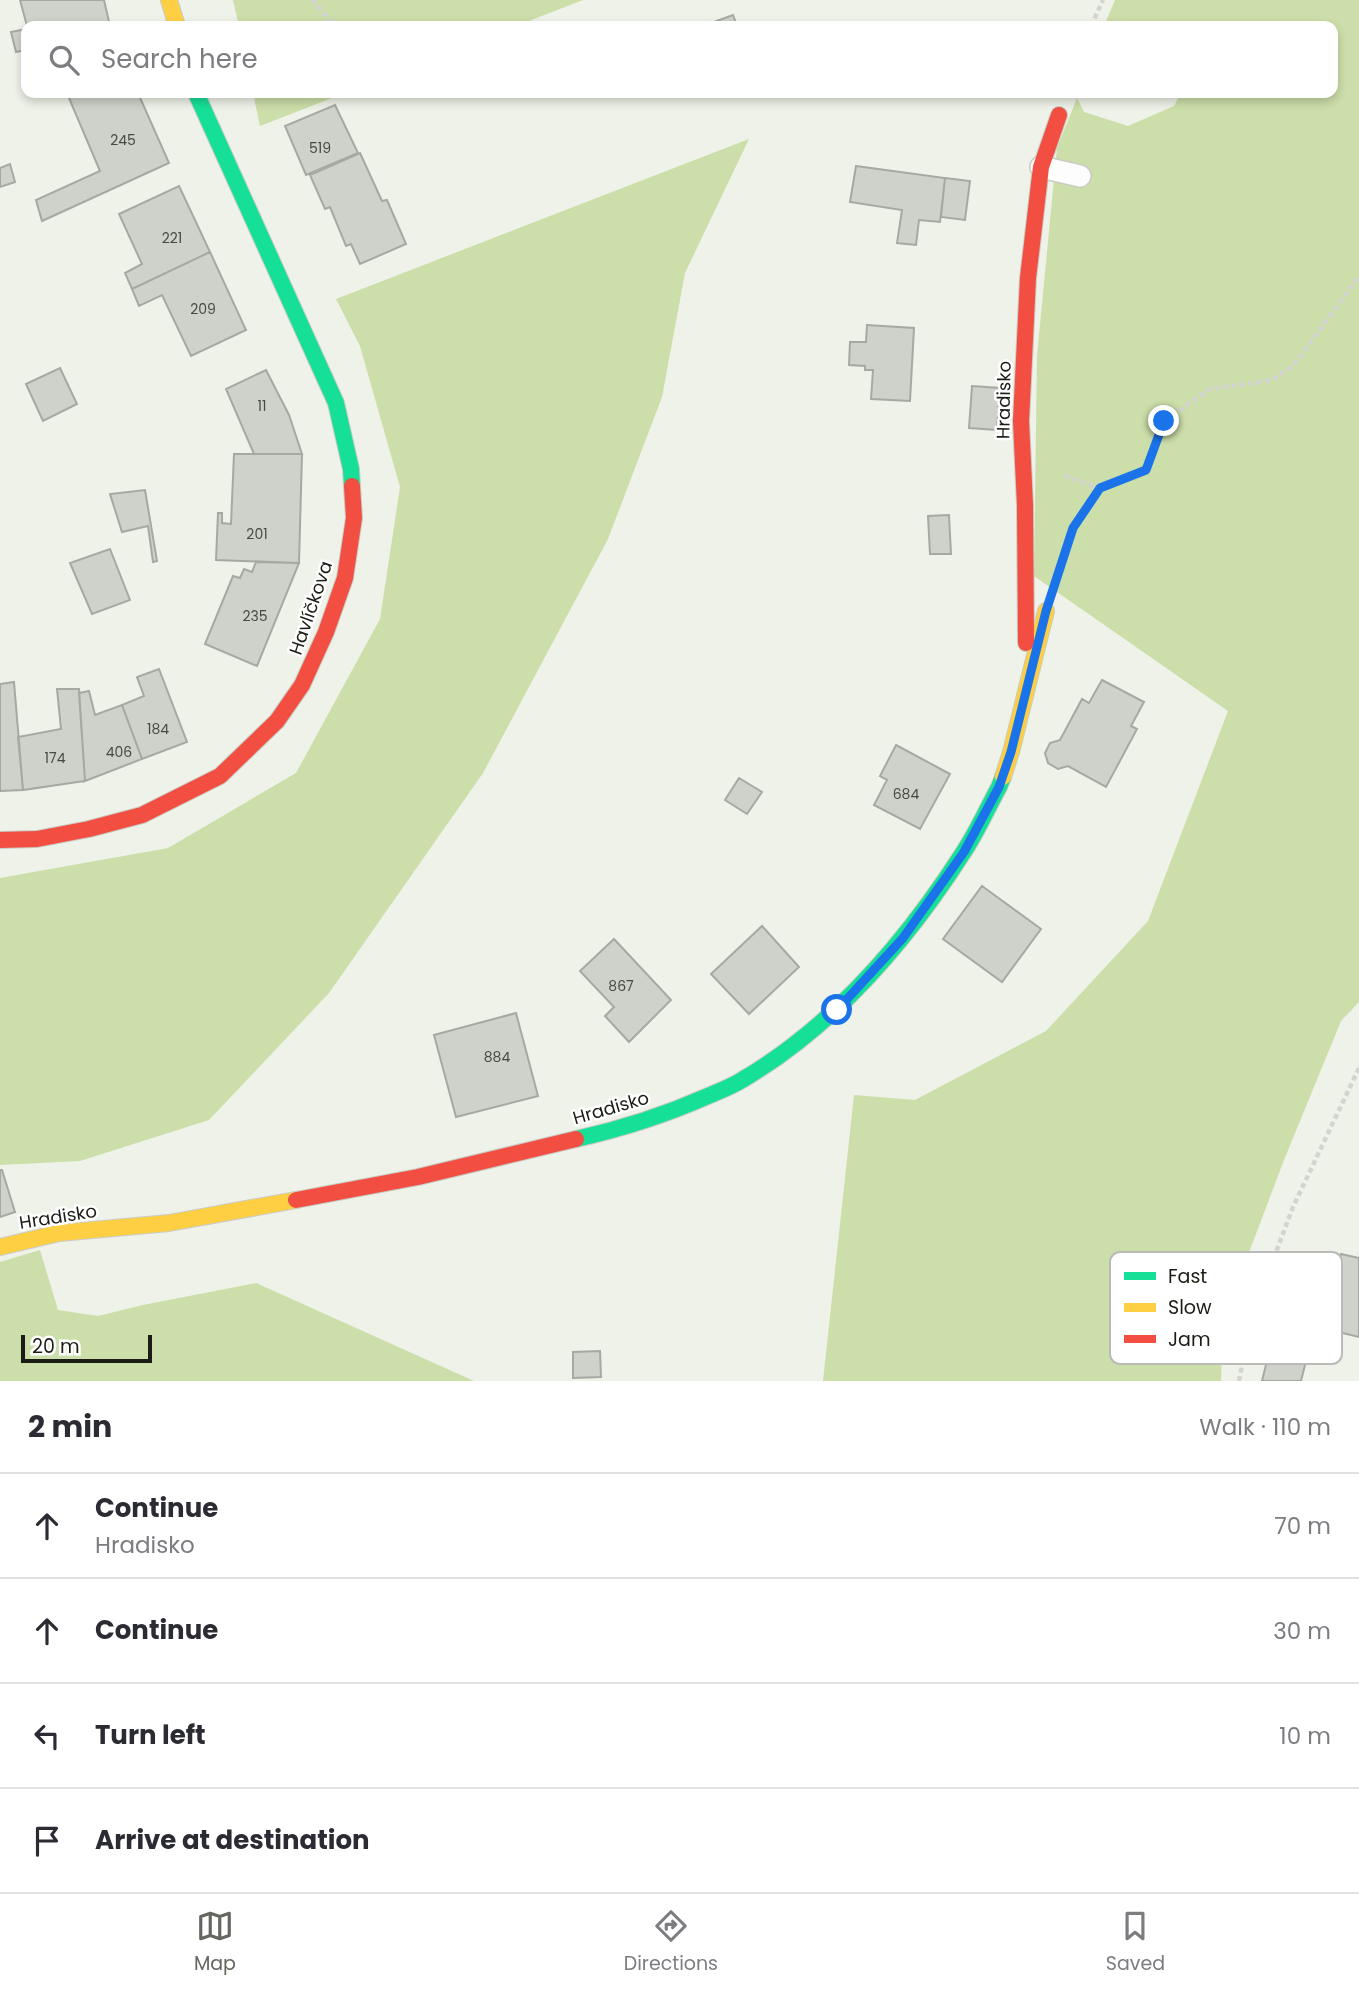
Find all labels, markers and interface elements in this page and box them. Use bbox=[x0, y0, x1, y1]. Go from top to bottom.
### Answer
search box bbox=[21, 21, 1338, 98]
icon: search bbox=[45, 41, 83, 79]
text: Search here bbox=[101, 41, 258, 77]
house number: 245 bbox=[110, 130, 136, 150]
house number: 519 bbox=[309, 138, 331, 158]
house number: 221 bbox=[162, 228, 182, 248]
house number: 209 bbox=[190, 299, 216, 319]
street label: Hradisko bbox=[990, 361, 1017, 439]
house number: 11 bbox=[258, 396, 266, 416]
route end bbox=[1148, 405, 1179, 436]
house number: 201 bbox=[246, 524, 268, 544]
street label: Havlíčkova bbox=[283, 558, 338, 658]
house number: 235 bbox=[242, 606, 268, 626]
house number: 184 bbox=[147, 719, 169, 739]
house number: 406 bbox=[106, 742, 132, 762]
house number: 174 bbox=[45, 748, 66, 768]
house number: 684 bbox=[893, 784, 919, 804]
house number: 867 bbox=[608, 976, 634, 996]
route start bbox=[821, 994, 852, 1025]
house number: 884 bbox=[484, 1047, 510, 1067]
street label: Hradisko bbox=[570, 1085, 652, 1130]
street label: Hradisko bbox=[17, 1198, 98, 1235]
legend bbox=[1110, 1252, 1342, 1364]
text: Fast bbox=[1168, 1263, 1207, 1290]
text: Slow bbox=[1168, 1294, 1212, 1321]
text: Jam bbox=[1168, 1326, 1210, 1353]
scale bar bbox=[21, 1332, 152, 1364]
text: 20 m bbox=[32, 1333, 80, 1360]
text: 2 min bbox=[28, 1405, 112, 1448]
text: Walk · 110 m bbox=[1199, 1411, 1331, 1443]
text: Continue bbox=[95, 1490, 218, 1526]
icon: ahead bbox=[28, 1507, 66, 1545]
text: 70 m bbox=[1274, 1510, 1331, 1542]
text: Hradisko bbox=[95, 1529, 195, 1561]
icon: ahead bbox=[28, 1612, 66, 1650]
text: Continue bbox=[95, 1612, 218, 1648]
text: 30 m bbox=[1273, 1615, 1331, 1647]
icon: left bbox=[28, 1717, 66, 1755]
text: Turn left bbox=[95, 1717, 206, 1753]
text: 10 m bbox=[1279, 1720, 1331, 1752]
icon: arrive bbox=[28, 1822, 66, 1860]
text: Arrive at destination bbox=[95, 1822, 370, 1858]
tab: Map bbox=[194, 1907, 236, 1978]
tab: Directions bbox=[624, 1907, 718, 1978]
tab: Saved bbox=[1106, 1907, 1165, 1978]

